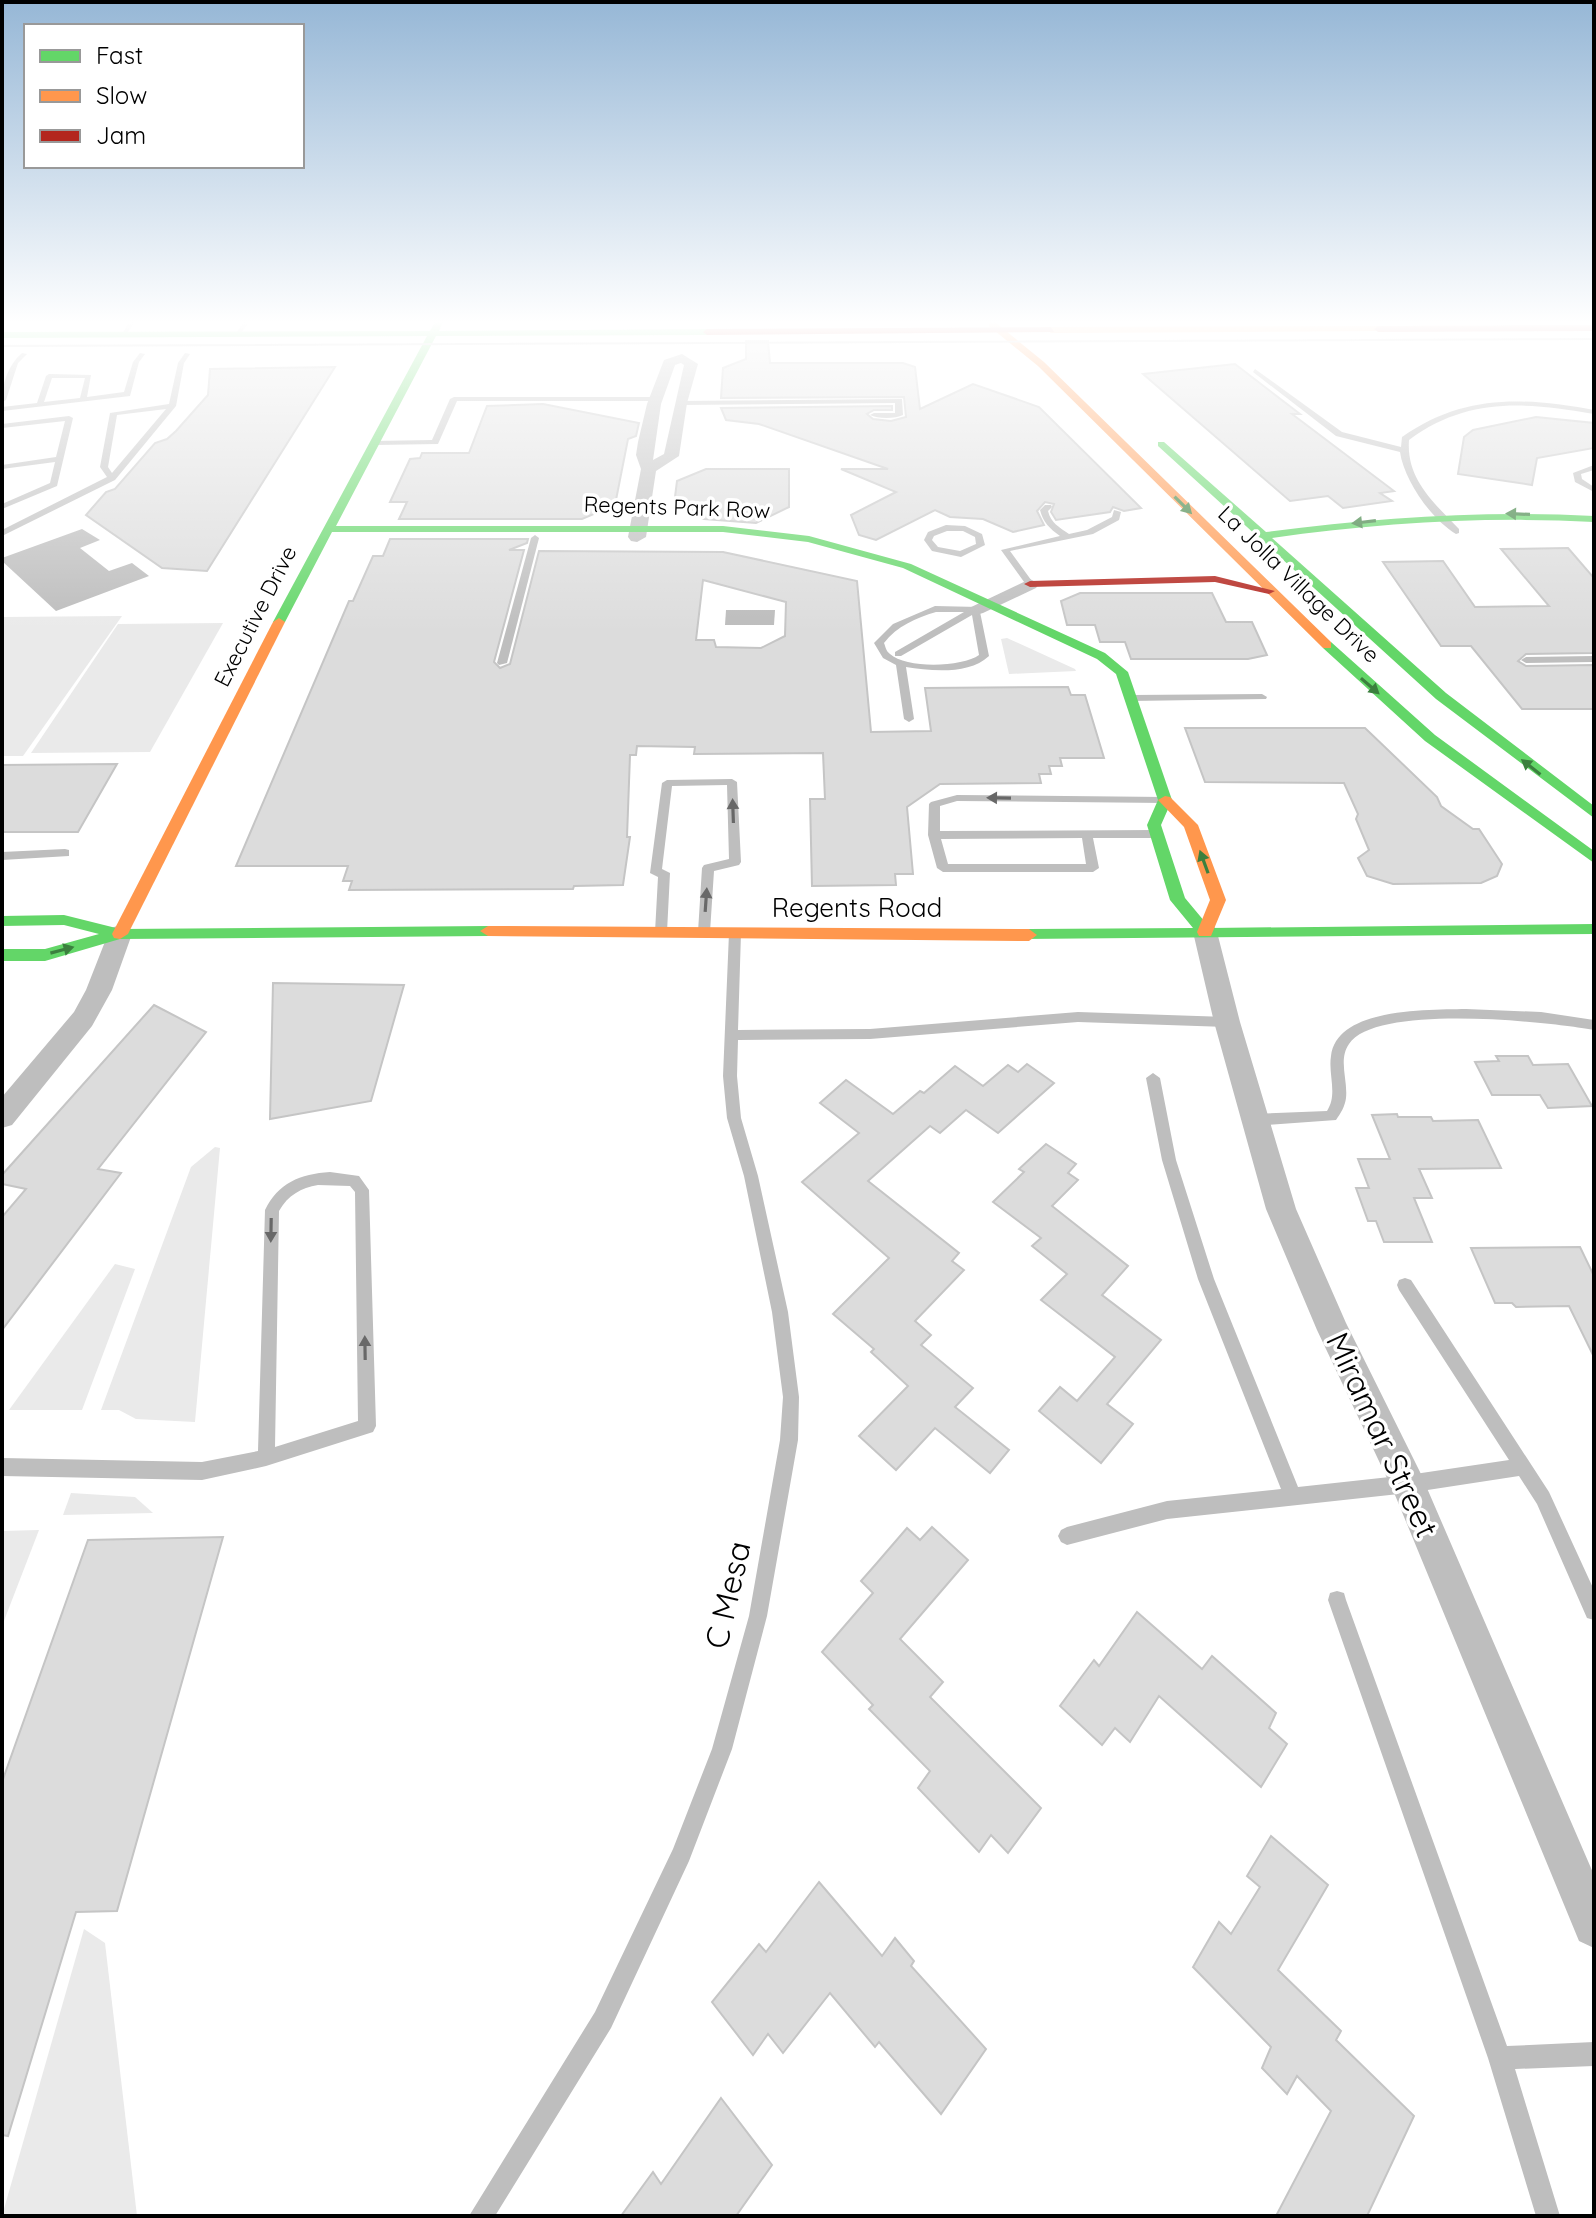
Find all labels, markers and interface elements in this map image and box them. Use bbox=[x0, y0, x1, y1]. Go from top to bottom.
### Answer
legend bbox=[24, 24, 304, 168]
text: Fast bbox=[96, 40, 143, 70]
text: Slow bbox=[96, 80, 147, 110]
text: Jam bbox=[96, 120, 146, 150]
street label: Regents Park Row bbox=[583, 490, 771, 524]
one-way arrow bbox=[1173, 495, 1192, 514]
street label: La Jolla Village Drive bbox=[1212, 500, 1386, 668]
one-way arrow bbox=[1505, 508, 1530, 520]
one-way arrow bbox=[1351, 516, 1376, 529]
street label: Executive Drive bbox=[207, 541, 303, 691]
one-way arrow bbox=[1359, 677, 1379, 694]
one-way arrow bbox=[1521, 760, 1541, 776]
one-way arrow bbox=[986, 792, 1011, 804]
one-way arrow bbox=[726, 798, 739, 823]
one-way arrow bbox=[1198, 850, 1210, 874]
one-way arrow bbox=[700, 887, 713, 912]
street label: Regents Road bbox=[772, 891, 942, 924]
one-way arrow bbox=[49, 944, 74, 956]
one-way arrow bbox=[265, 1218, 278, 1243]
street label: Miramar Street bbox=[1318, 1326, 1448, 1544]
one-way arrow bbox=[359, 1335, 372, 1360]
street label: C Mesa bbox=[695, 1537, 759, 1652]

